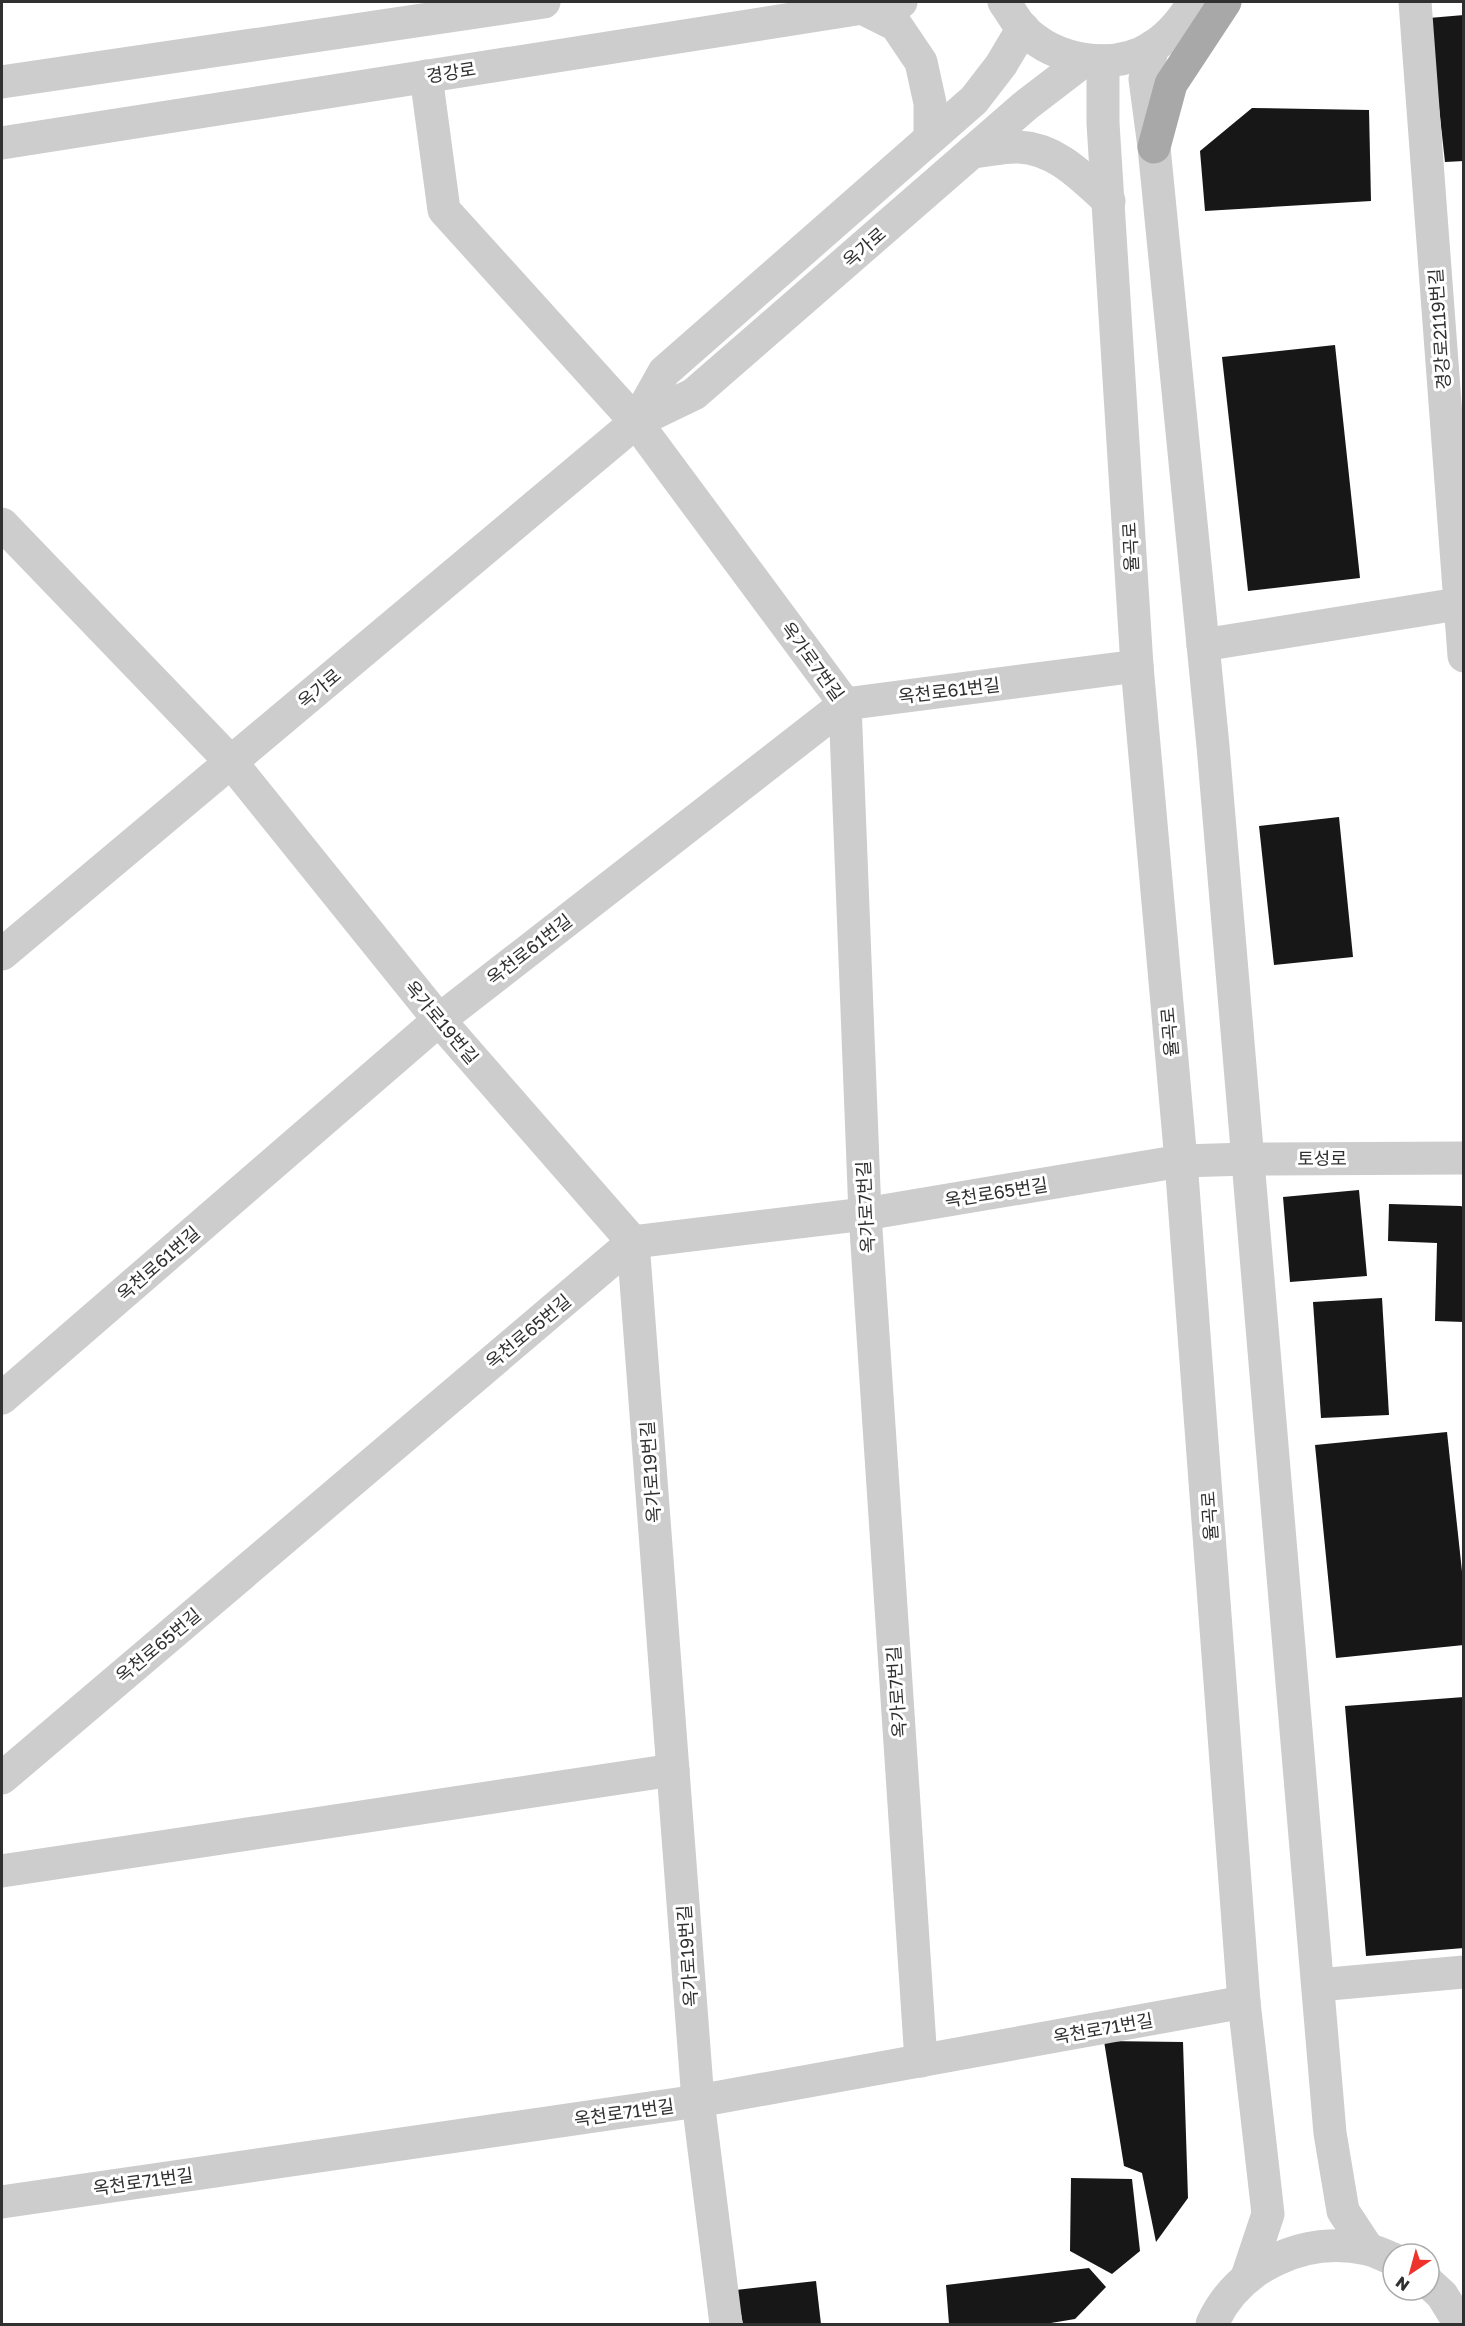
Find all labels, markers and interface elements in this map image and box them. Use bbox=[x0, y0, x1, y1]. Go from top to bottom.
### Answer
street label: 경강로 bbox=[425, 57, 477, 87]
street label: 옥가로 bbox=[838, 222, 890, 272]
street label: 경강로2119번길 bbox=[1424, 268, 1454, 390]
street label: 율곡로 bbox=[1118, 522, 1142, 572]
street label: 옥가로7번길 bbox=[777, 617, 849, 705]
street label: 옥가로 bbox=[293, 664, 345, 712]
street label: 옥천로61번길 bbox=[897, 673, 1001, 707]
street label: 옥천로61번길 bbox=[482, 909, 576, 989]
street label: 옥가로19번길 bbox=[401, 976, 483, 1068]
street label: 율곡로 bbox=[1156, 1006, 1182, 1058]
street label: 토성로 bbox=[1297, 1147, 1347, 1169]
street label: 옥가로7번길 bbox=[852, 1160, 878, 1254]
street label: 옥천로65번길 bbox=[943, 1173, 1049, 1211]
street label: 옥천로61번길 bbox=[112, 1221, 204, 1305]
street label: 옥천로65번길 bbox=[481, 1289, 575, 1373]
street label: 옥가로19번길 bbox=[635, 1420, 665, 1524]
street label: 율곡로 bbox=[1196, 1490, 1222, 1542]
street label: 옥천로65번길 bbox=[111, 1603, 205, 1687]
street label: 옥가로7번길 bbox=[882, 1645, 910, 1739]
street label: 옥가로19번길 bbox=[672, 1904, 702, 2008]
street label: 옥천로71번길 bbox=[1051, 2008, 1155, 2048]
street label: 옥천로71번길 bbox=[572, 2094, 676, 2130]
street label: 옥천로71번길 bbox=[91, 2163, 195, 2199]
north arrow bbox=[1381, 2242, 1441, 2302]
text: N bbox=[1391, 2272, 1413, 2296]

